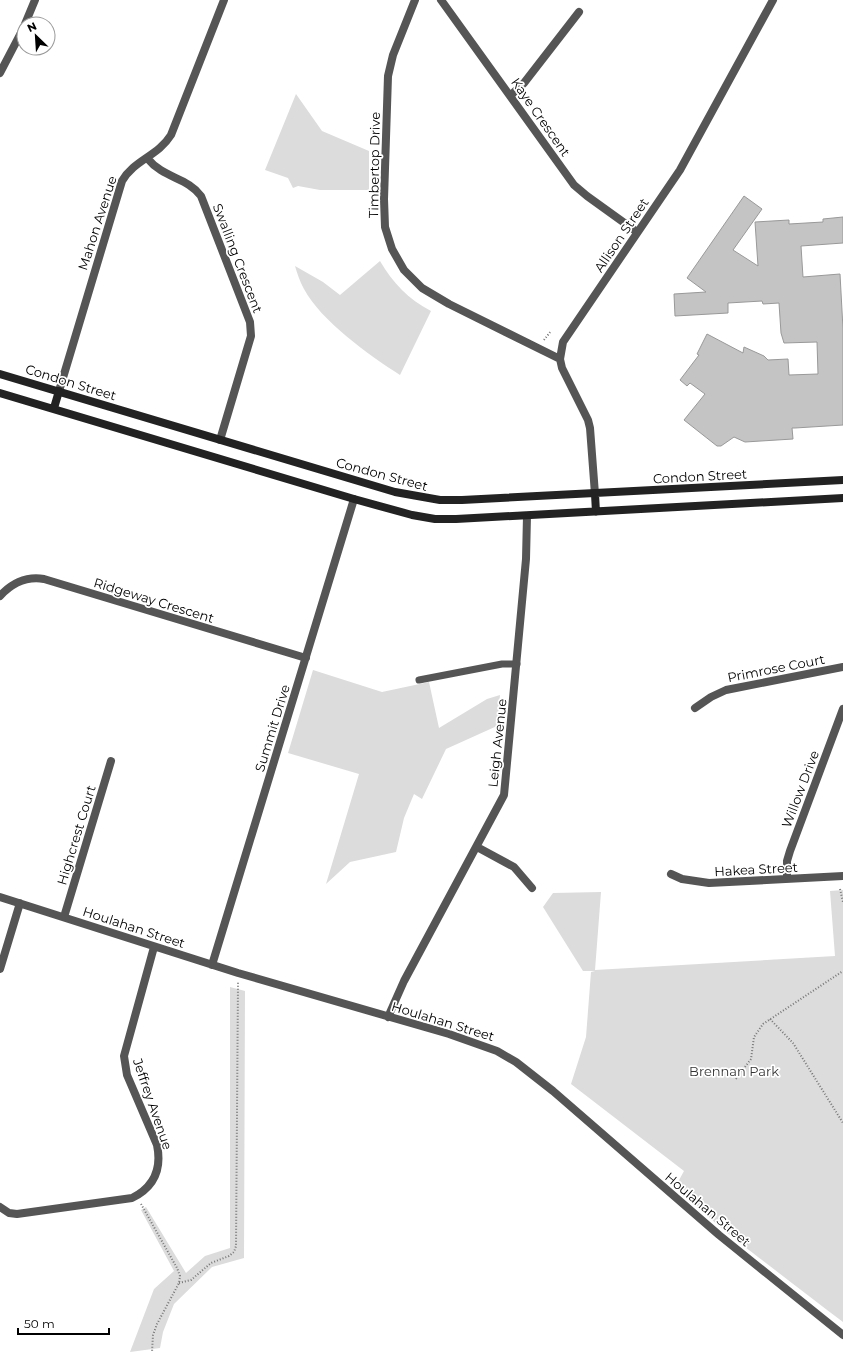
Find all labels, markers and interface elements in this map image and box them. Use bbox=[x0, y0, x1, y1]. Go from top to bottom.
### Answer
north arrow bbox=[16, 16, 56, 56]
text: N bbox=[25, 19, 39, 35]
street label: Kaye Crescent bbox=[508, 75, 574, 159]
street label: Timbertop Drive bbox=[365, 112, 383, 218]
street label: Mahon Avenue bbox=[74, 174, 120, 272]
street label: Allison Street bbox=[590, 195, 652, 275]
street label: Swalling Crescent bbox=[210, 201, 266, 315]
street label: Condon Street bbox=[24, 361, 118, 403]
street label: Condon Street bbox=[334, 454, 430, 494]
street label: Condon Street bbox=[652, 466, 748, 486]
street label: Ridgeway Crescent bbox=[92, 574, 216, 626]
street label: Primrose Court bbox=[726, 651, 826, 685]
street label: Summit Drive bbox=[251, 682, 293, 774]
street label: Leigh Avenue bbox=[484, 698, 510, 788]
street label: Willow Drive bbox=[778, 748, 822, 830]
street label: Highcrest Court bbox=[53, 783, 99, 887]
street label: Hakea Street bbox=[714, 859, 798, 879]
street label: Houlahan Street bbox=[81, 903, 187, 951]
street label: Houlahan Street bbox=[390, 998, 496, 1044]
street label: Jeffrey Avenue bbox=[130, 1055, 176, 1152]
park label: Brennan Park bbox=[689, 1063, 779, 1079]
street label: Houlahan Street bbox=[662, 1169, 754, 1249]
scale bar bbox=[18, 1310, 109, 1336]
text: 50 m bbox=[24, 1316, 55, 1331]

